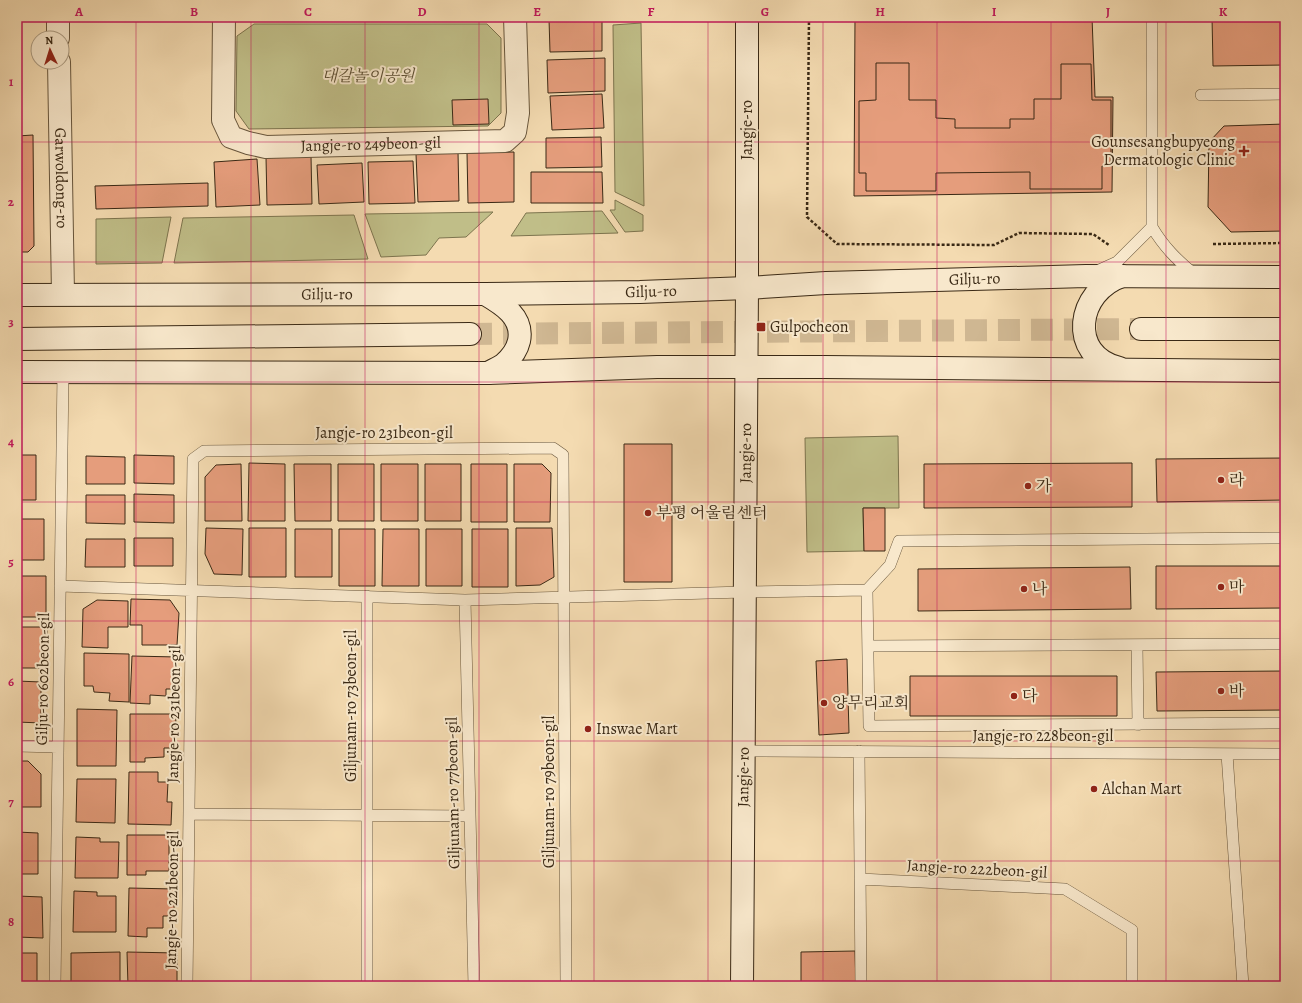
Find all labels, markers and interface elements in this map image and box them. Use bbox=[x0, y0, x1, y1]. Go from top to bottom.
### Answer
text: A bbox=[74, 3, 84, 20]
text: B bbox=[190, 3, 198, 20]
text: C bbox=[304, 3, 312, 20]
text: D bbox=[417, 3, 427, 20]
text: E bbox=[533, 3, 541, 20]
text: F bbox=[648, 3, 655, 20]
text: G bbox=[761, 3, 769, 20]
text: H bbox=[875, 3, 885, 20]
text: I bbox=[992, 3, 997, 20]
text: J bbox=[1106, 3, 1110, 20]
text: K bbox=[1219, 3, 1228, 20]
north arrow bbox=[30, 30, 70, 70]
text: N bbox=[45, 33, 54, 48]
park label: 대갈놀이공원 bbox=[322, 65, 416, 87]
text: 1 bbox=[9, 73, 14, 90]
street label: Jangje-ro bbox=[736, 100, 758, 160]
street label: Garwoldong-ro bbox=[49, 127, 73, 229]
place label: Gounsesangbupyeong Dermatologic Clinic bbox=[1091, 131, 1235, 171]
street label: Jangje-ro 249beon-gil bbox=[300, 132, 441, 157]
marker: Gounsesangbupyeong Dermatologic Clinic bbox=[1238, 145, 1250, 157]
text: 2 bbox=[8, 193, 15, 210]
street label: Gilju-ro bbox=[949, 267, 1001, 291]
street label: Gilju-ro bbox=[625, 280, 677, 303]
street label: Gilju-ro bbox=[301, 283, 353, 305]
text: 3 bbox=[8, 313, 14, 330]
place label: Gulpocheon bbox=[770, 316, 849, 338]
marker: Gulpocheon bbox=[755, 321, 767, 333]
street label: Jangje-ro 231beon-gil bbox=[315, 422, 453, 444]
street label: Jangje-ro bbox=[735, 423, 757, 483]
text: 4 bbox=[8, 433, 14, 450]
place label: 라 bbox=[1229, 469, 1245, 491]
place label: 가 bbox=[1036, 475, 1052, 497]
marker: 라 bbox=[1216, 475, 1226, 485]
marker: 가 bbox=[1023, 481, 1033, 491]
place label: 부평 어울림센터 bbox=[656, 502, 767, 524]
marker: 부평 어울림센터 bbox=[643, 508, 653, 518]
text: 5 bbox=[8, 553, 14, 570]
place label: 마 bbox=[1229, 576, 1245, 598]
place label: 나 bbox=[1032, 578, 1048, 600]
marker: 마 bbox=[1216, 582, 1226, 592]
marker: 나 bbox=[1019, 584, 1029, 594]
street label: Gilju-ro 602beon-gil bbox=[31, 612, 55, 746]
street label: Giljunam-ro 73beon-gil bbox=[340, 630, 362, 782]
street label: Jangje-ro 231beon-gil bbox=[162, 645, 186, 783]
text: 6 bbox=[8, 673, 14, 690]
place label: 바 bbox=[1229, 680, 1245, 702]
place label: 다 bbox=[1022, 685, 1038, 707]
marker: 바 bbox=[1216, 686, 1226, 696]
marker: 다 bbox=[1009, 691, 1019, 701]
place label: 양무리교회 bbox=[832, 692, 909, 714]
marker: 양무리교회 bbox=[819, 698, 829, 708]
street label: Giljunam-ro 79beon-gil bbox=[538, 716, 560, 868]
street label: Giljunam-ro 77beon-gil bbox=[441, 717, 465, 869]
place label: Inswae Mart bbox=[596, 718, 678, 740]
marker: Inswae Mart bbox=[583, 724, 593, 734]
street label: Jangje-ro 228beon-gil bbox=[973, 725, 1114, 747]
street label: Jangje-ro bbox=[732, 747, 755, 807]
place label: Alchan Mart bbox=[1101, 778, 1182, 800]
marker: Alchan Mart bbox=[1089, 784, 1099, 794]
text: 7 bbox=[8, 793, 14, 810]
street label: Jangje-ro 221beon-gil bbox=[160, 830, 184, 969]
street label: Jangje-ro 222beon-gil bbox=[906, 854, 1048, 884]
text: 8 bbox=[8, 913, 14, 930]

